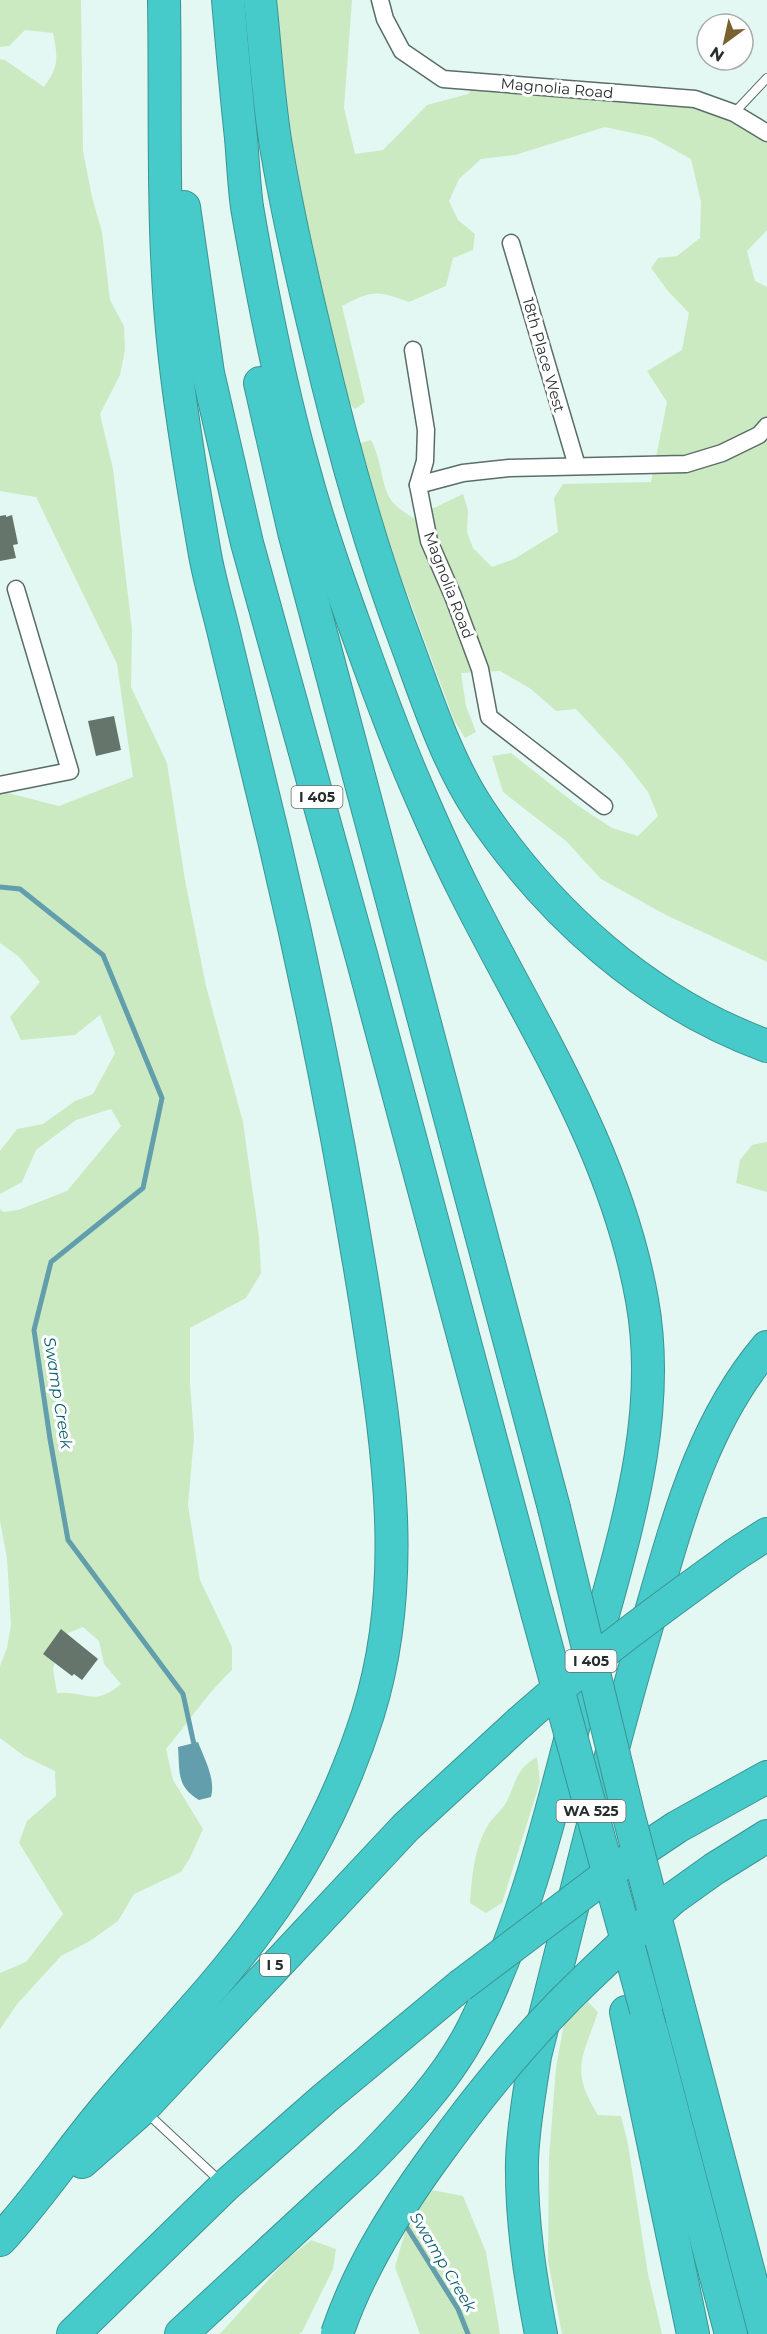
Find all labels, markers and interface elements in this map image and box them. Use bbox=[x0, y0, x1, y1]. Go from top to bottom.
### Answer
north arrow bbox=[695, 12, 755, 72]
text: N bbox=[707, 43, 728, 66]
street label: Magnolia Road bbox=[500, 74, 614, 102]
street label: 18th Place West bbox=[519, 295, 569, 415]
street label: Magnolia Road bbox=[420, 529, 478, 641]
road number: I 405 bbox=[292, 786, 342, 808]
water label: Swamp Creek bbox=[40, 1336, 76, 1452]
road number: I 405 bbox=[566, 1650, 616, 1672]
road number: WA 525 bbox=[556, 1800, 626, 1822]
road number: I 5 bbox=[260, 1954, 290, 1976]
water label: Swamp Creek bbox=[406, 2209, 481, 2317]

